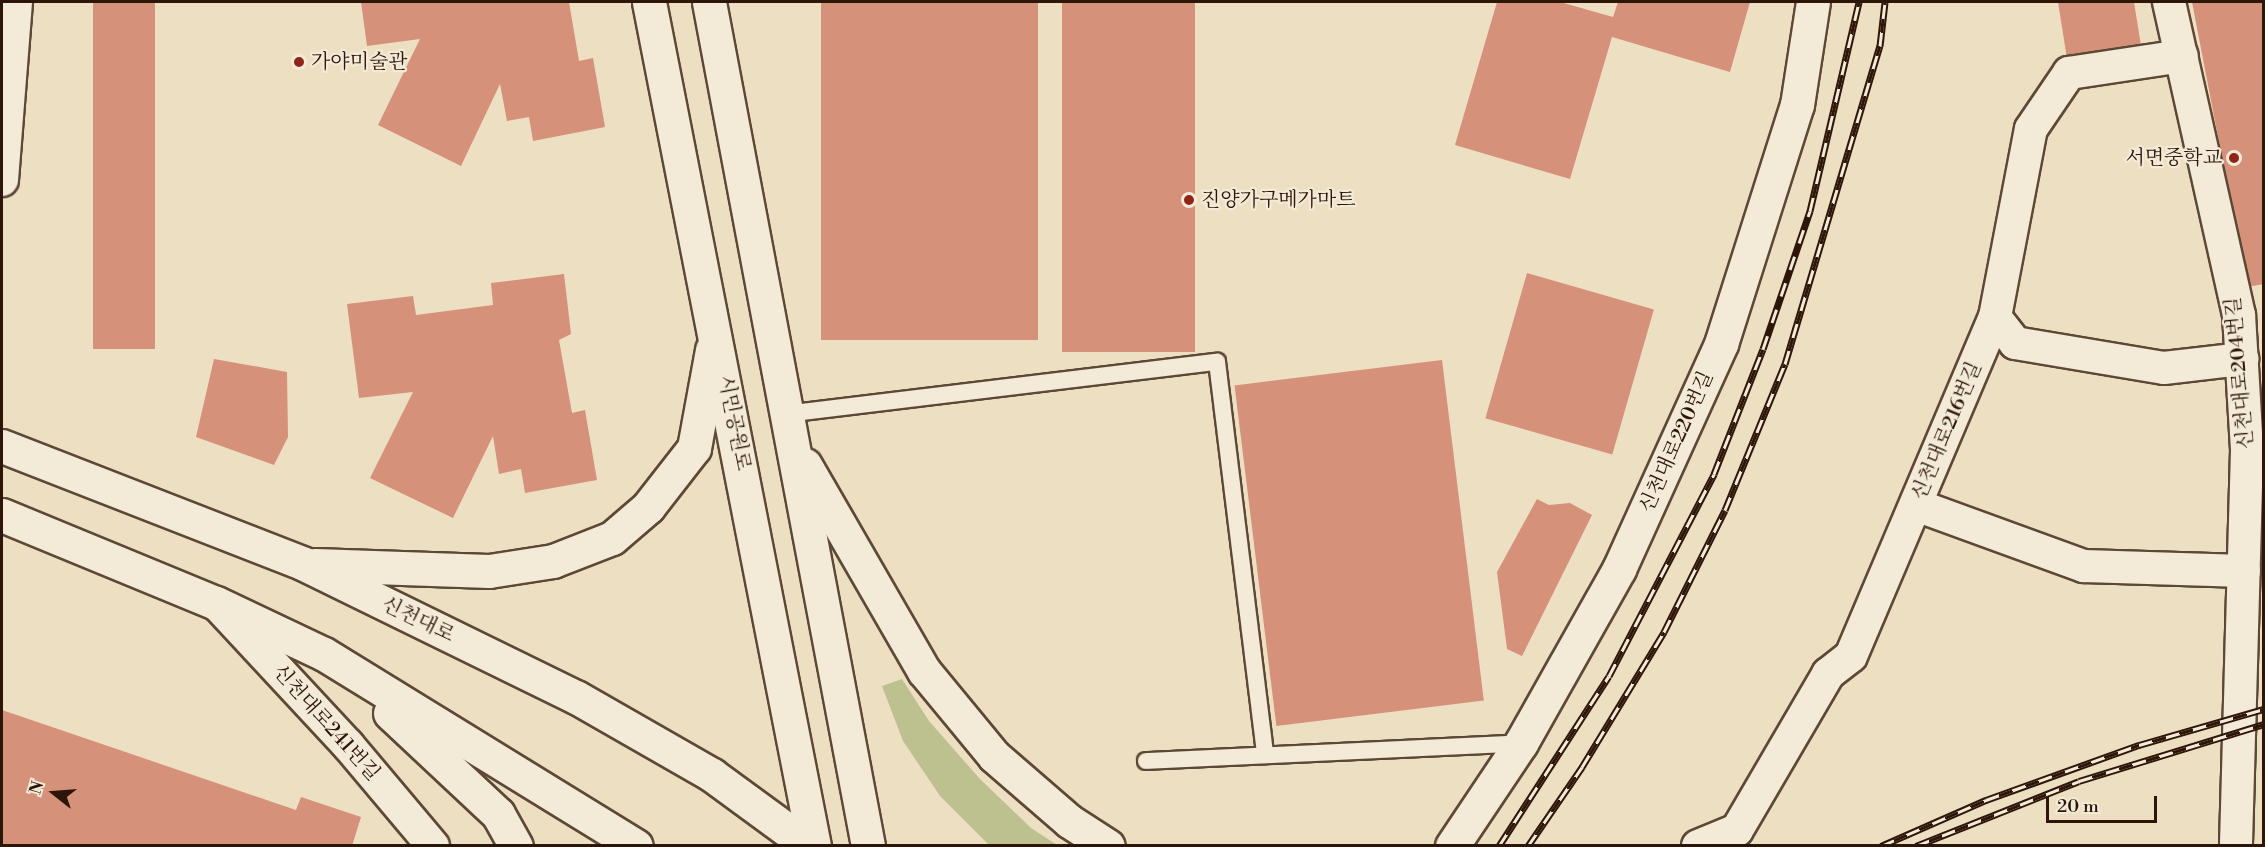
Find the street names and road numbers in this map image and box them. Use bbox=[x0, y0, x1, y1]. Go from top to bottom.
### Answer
street label: 신천대로204번길 bbox=[2221, 296, 2259, 450]
street label: 신천대로216번길 bbox=[1907, 358, 1987, 504]
street label: 신천대로220번길 bbox=[1635, 368, 1719, 516]
street label: 시민공원로 bbox=[713, 373, 755, 473]
street label: 신천대로 bbox=[378, 592, 458, 648]
street label: 신천대로241번길 bbox=[268, 660, 384, 786]

